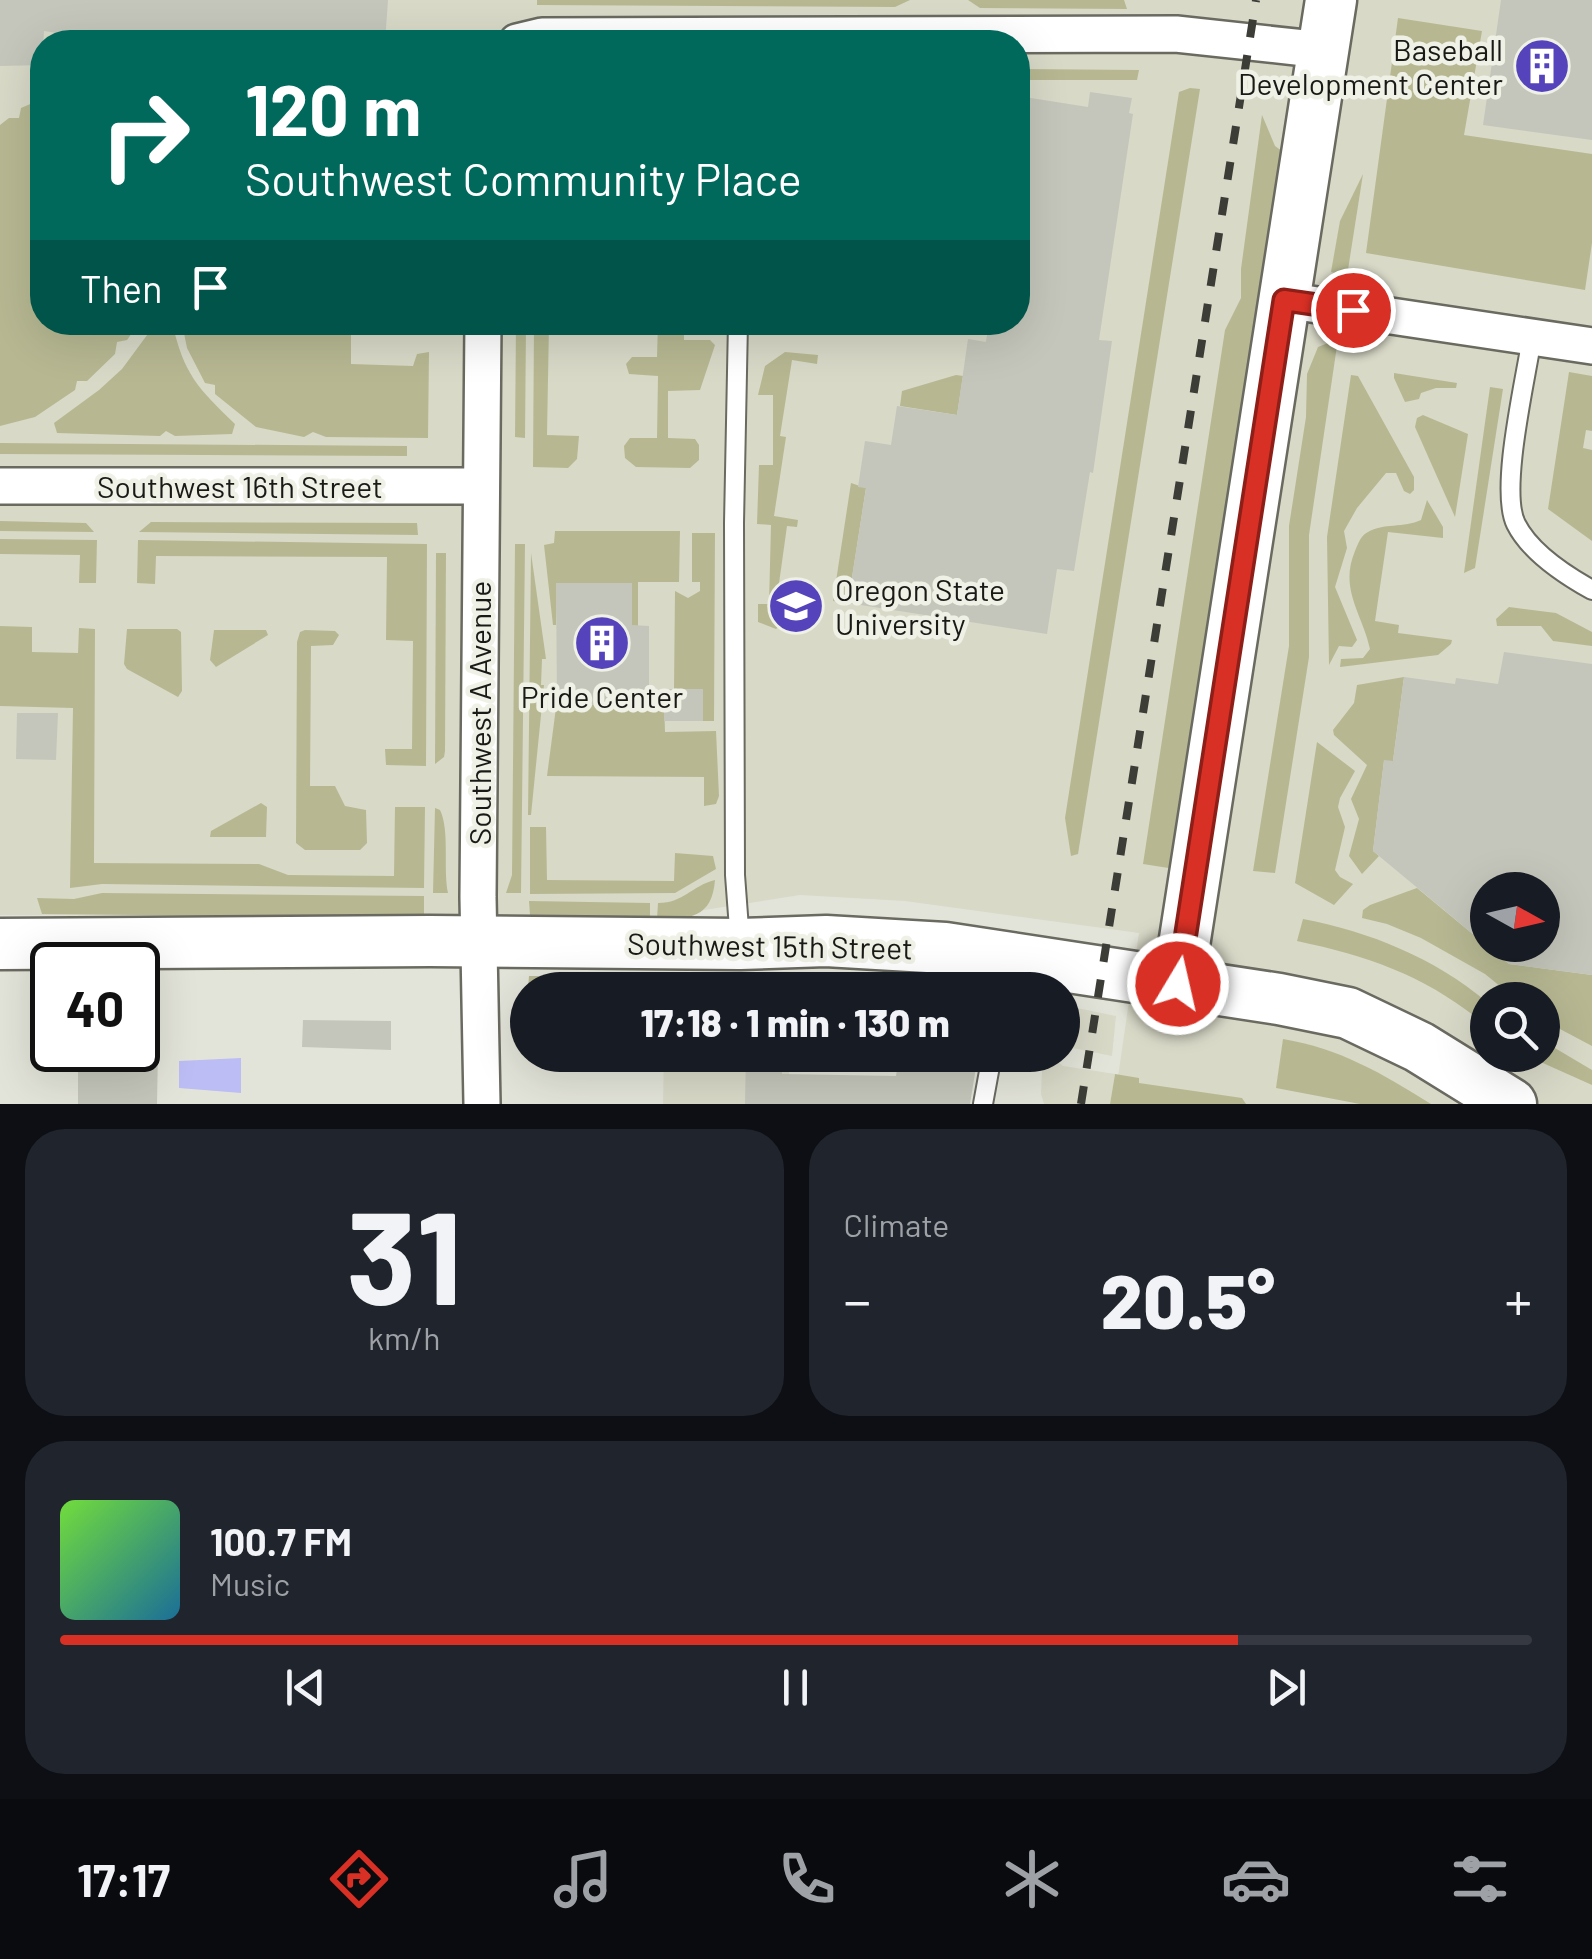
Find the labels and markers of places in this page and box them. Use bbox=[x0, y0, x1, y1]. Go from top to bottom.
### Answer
place label: Baseball Development Center bbox=[1238, 31, 1503, 101]
building icon: Baseball Development Center bbox=[1512, 36, 1572, 96]
pin bbox=[1311, 268, 1396, 353]
place label: Oregon State University bbox=[835, 571, 1005, 641]
school or university icon: Oregon State University bbox=[766, 576, 826, 636]
building icon: Pride Center bbox=[572, 613, 632, 673]
place label: Pride Center bbox=[521, 678, 683, 714]

